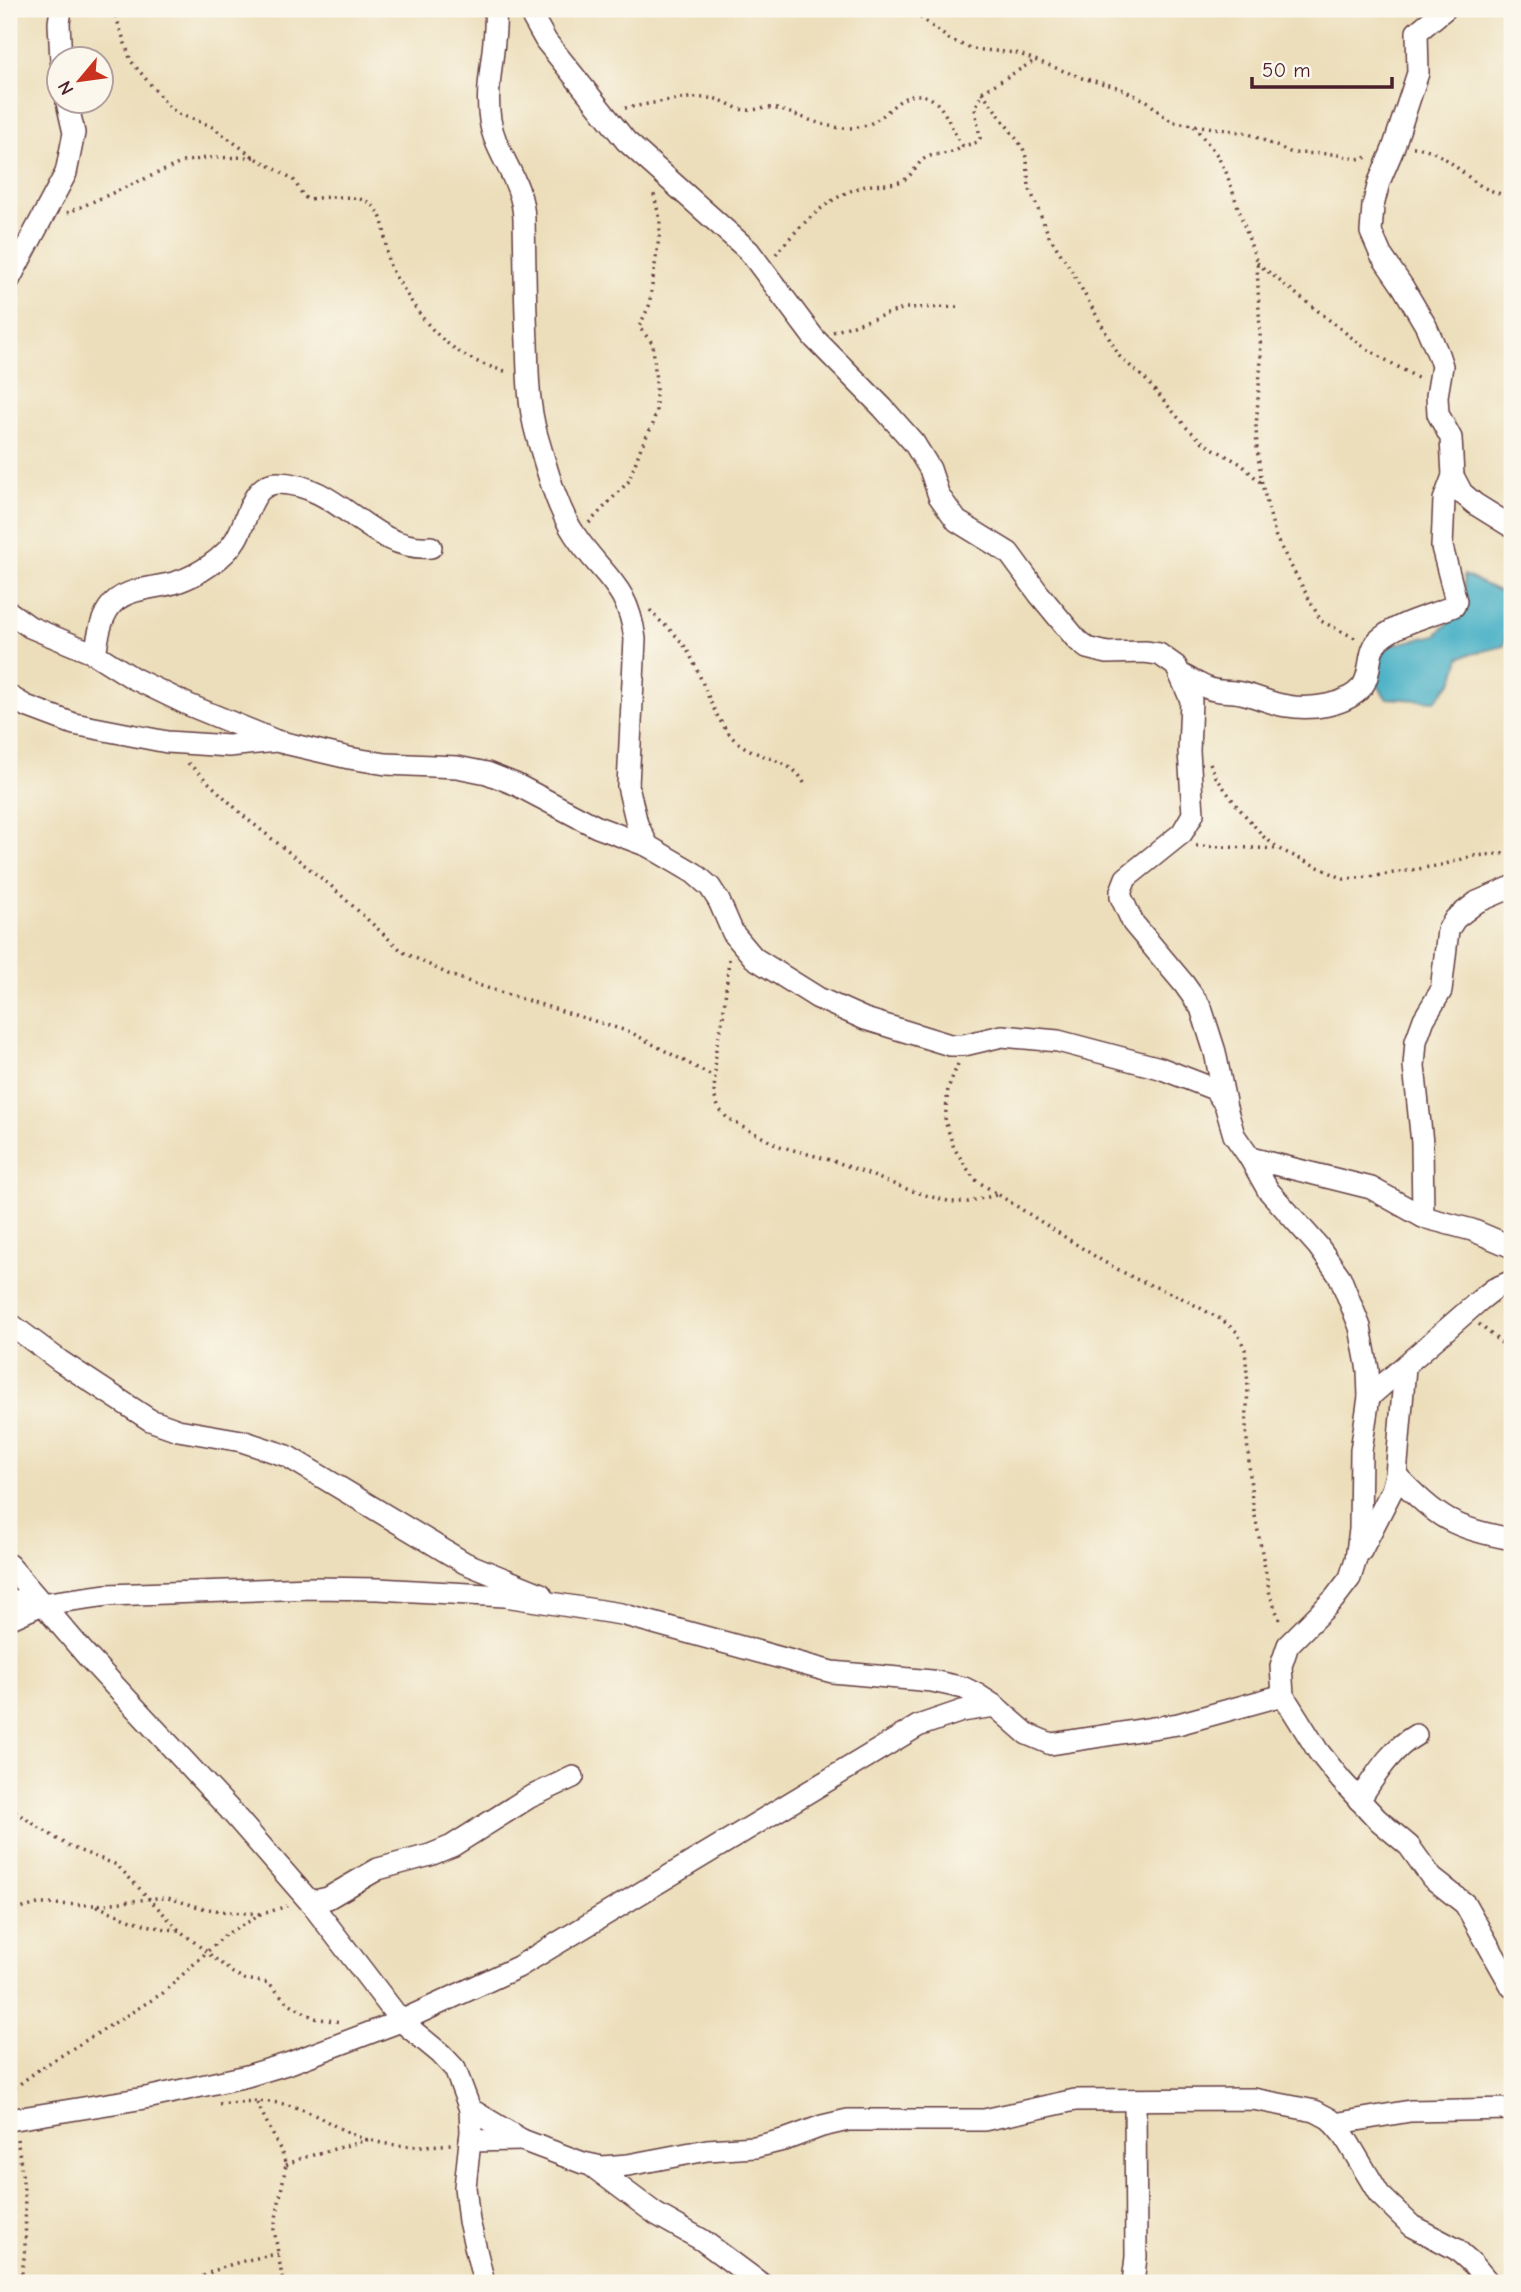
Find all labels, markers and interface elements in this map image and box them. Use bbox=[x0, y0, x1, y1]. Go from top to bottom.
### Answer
north arrow bbox=[46, 46, 116, 116]
scale bar bbox=[1252, 46, 1392, 90]
text: 50 m bbox=[1262, 58, 1311, 82]
text: N bbox=[53, 77, 79, 99]

